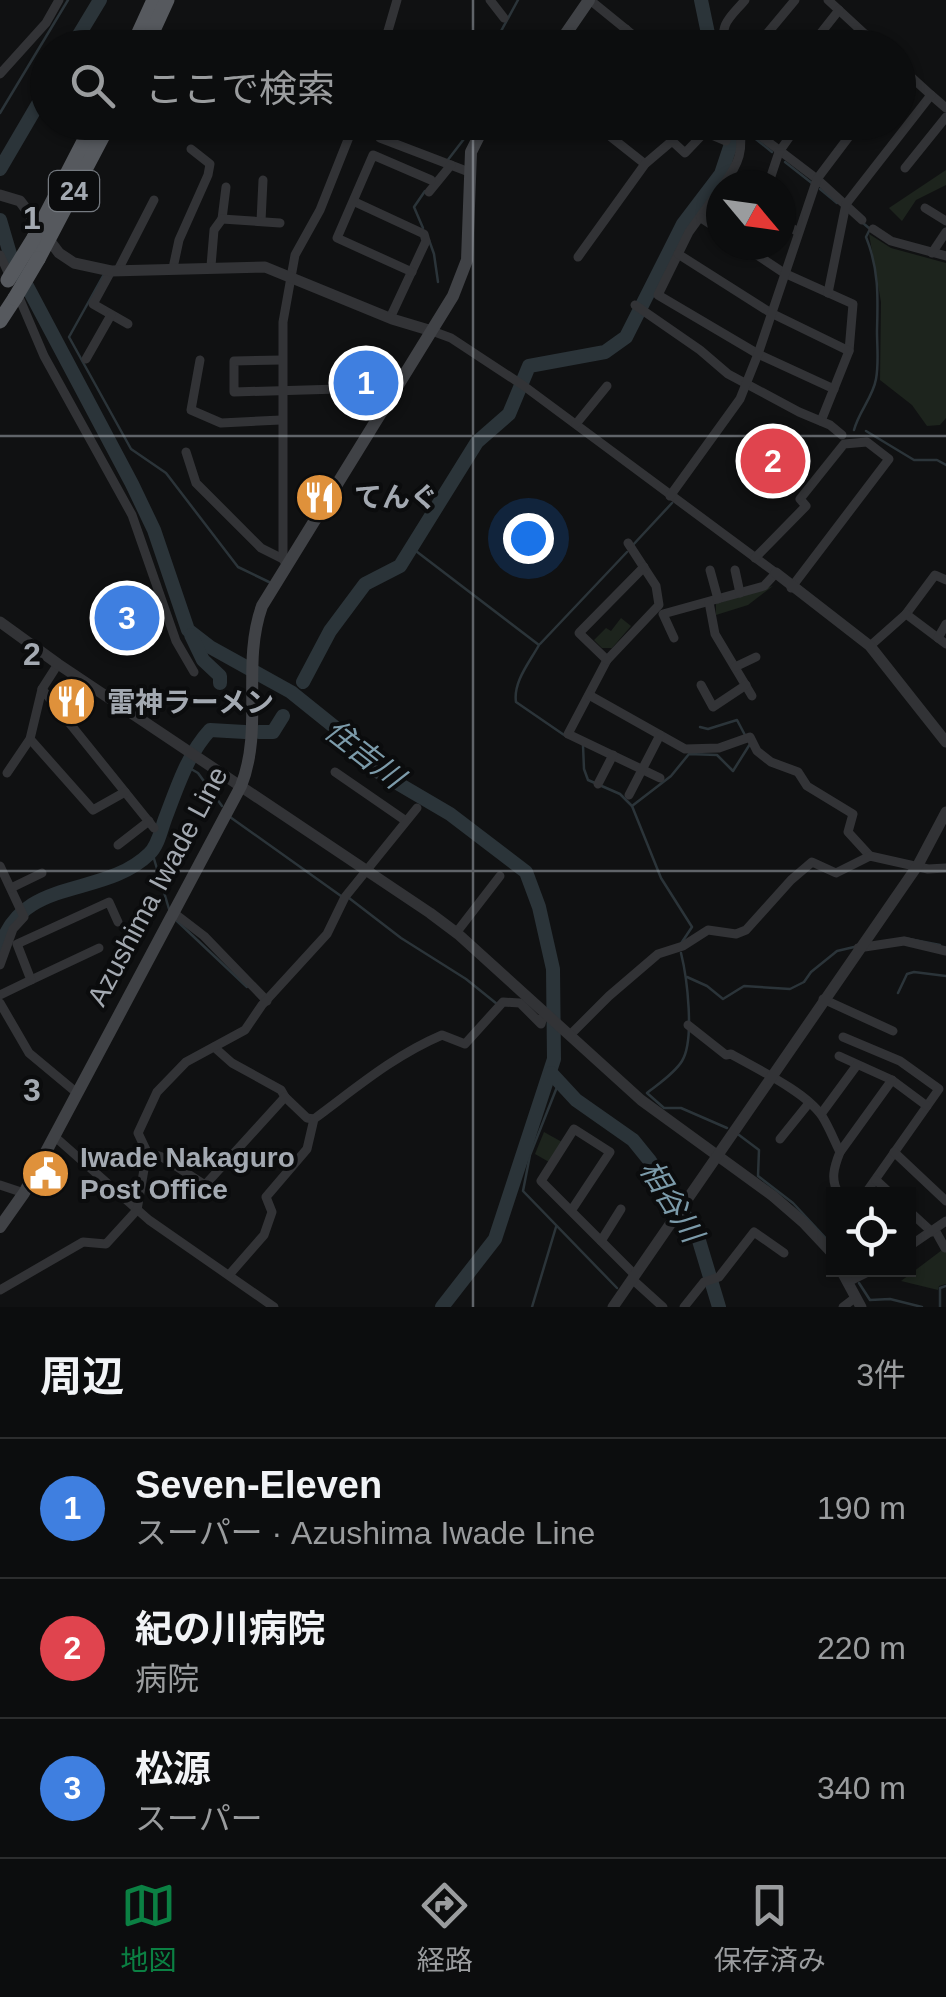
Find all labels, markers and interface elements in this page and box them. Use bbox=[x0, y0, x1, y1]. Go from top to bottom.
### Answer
search box bbox=[30, 30, 916, 140]
icon: search bbox=[65, 58, 120, 113]
text: ここで検索 bbox=[145, 68, 335, 110]
north arrow bbox=[706, 170, 796, 260]
road number: 24 bbox=[49, 171, 99, 211]
text: 1 bbox=[23, 200, 41, 236]
pin: 1 bbox=[334, 346, 398, 420]
pin: 2 bbox=[740, 424, 806, 498]
restaurant icon: てんぐ bbox=[293, 471, 345, 523]
place label: てんぐ bbox=[354, 482, 438, 513]
your location bbox=[503, 513, 554, 564]
pin: 3 bbox=[94, 580, 160, 656]
text: 2 bbox=[23, 636, 41, 672]
restaurant icon: 雷神ラーメン bbox=[46, 676, 98, 728]
place label: 雷神ラーメン bbox=[107, 687, 274, 718]
water label: 住吉川 bbox=[319, 713, 412, 796]
street label: Azushima Iwade Line bbox=[81, 761, 234, 1011]
text: 3 bbox=[23, 1072, 41, 1108]
place label: Iwade Nakaguro Post Office bbox=[80, 1142, 295, 1205]
public building icon: Iwade Nakaguro Post Office bbox=[19, 1147, 71, 1199]
water label: 相谷川 bbox=[634, 1154, 711, 1250]
map controls bbox=[826, 1187, 916, 1277]
button: locate bbox=[826, 1187, 916, 1277]
text: 周辺 bbox=[40, 1353, 124, 1400]
text: 3件 bbox=[856, 1357, 906, 1393]
text: Seven-Eleven bbox=[135, 1464, 382, 1506]
text: 1 bbox=[64, 1490, 81, 1526]
text: 190 m bbox=[817, 1490, 906, 1526]
text: スーパー · Azushima Iwade Line bbox=[135, 1515, 595, 1551]
text: 紀の川病院 bbox=[135, 1608, 325, 1650]
text: 2 bbox=[64, 1630, 81, 1666]
text: 220 m bbox=[817, 1630, 906, 1666]
text: 病院 bbox=[135, 1661, 199, 1697]
text: 松源 bbox=[135, 1748, 211, 1790]
text: 3 bbox=[64, 1770, 81, 1806]
text: 340 m bbox=[817, 1770, 906, 1806]
text: スーパー bbox=[135, 1801, 263, 1837]
tab: 地図 bbox=[120, 1878, 176, 1978]
tab: 経路 bbox=[417, 1878, 473, 1978]
tab: 保存済み bbox=[714, 1878, 826, 1978]

